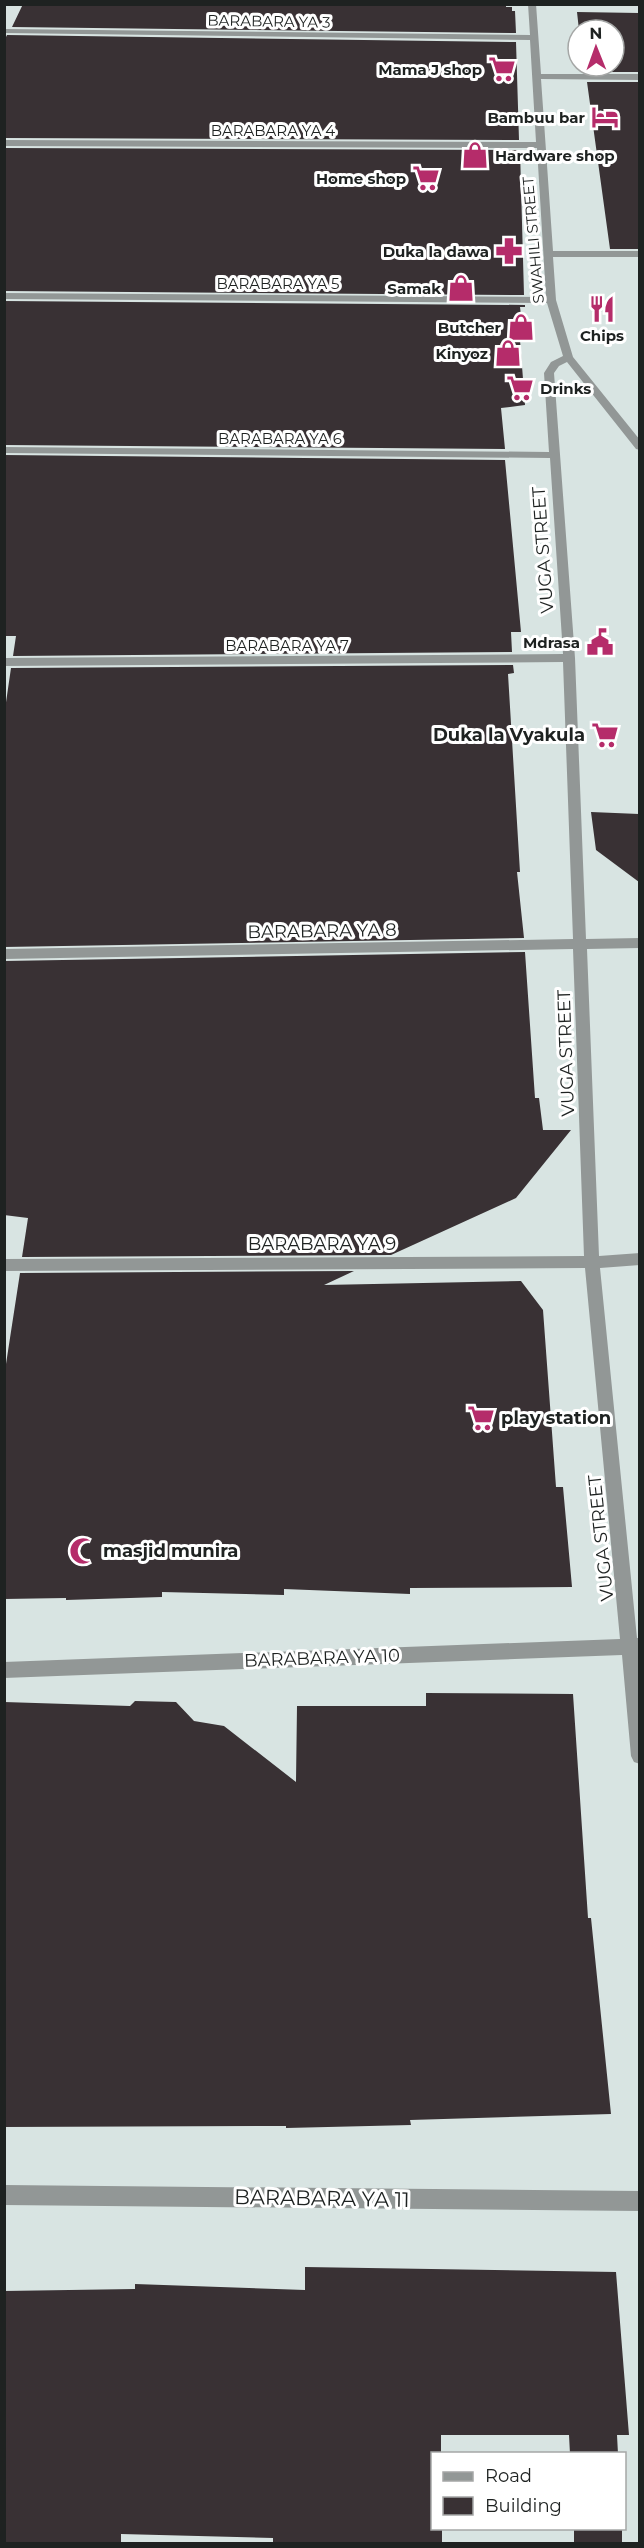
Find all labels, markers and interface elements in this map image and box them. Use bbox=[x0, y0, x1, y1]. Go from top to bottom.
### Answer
street label: BARABARA YA 3 bbox=[207, 10, 331, 32]
north arrow bbox=[566, 18, 626, 78]
text: N bbox=[589, 24, 602, 43]
supermarket icon: Mama J shop bbox=[487, 54, 517, 84]
place label: Mama J shop bbox=[378, 60, 482, 79]
hotel icon: Bambuu bar bbox=[590, 102, 620, 132]
place label: Bambuu bar bbox=[487, 108, 586, 127]
street label: BARABARA YA 4 bbox=[211, 121, 335, 140]
shop icon: Hardware shop bbox=[460, 140, 490, 170]
place label: Hardware shop bbox=[495, 146, 615, 165]
supermarket icon: Home shop bbox=[411, 163, 441, 193]
place label: Home shop bbox=[316, 169, 406, 188]
street label: SWAHILI STREET bbox=[518, 175, 548, 304]
pharmacy icon: Duka la dawa bbox=[494, 236, 524, 266]
place label: Duka la dawa bbox=[383, 242, 489, 261]
shop icon: Samak bbox=[446, 273, 476, 303]
street label: BARABARA YA 5 bbox=[216, 274, 340, 293]
place label: Samak bbox=[387, 279, 441, 298]
restaurant icon: Chips bbox=[587, 294, 617, 324]
shop icon: Butcher bbox=[506, 312, 536, 342]
place label: Butcher bbox=[438, 318, 502, 337]
place label: Chips bbox=[580, 326, 624, 345]
shop icon: Kinyoz bbox=[493, 338, 523, 368]
place label: Kinyoz bbox=[436, 344, 488, 363]
supermarket icon: Drinks bbox=[505, 373, 535, 403]
place label: Drinks bbox=[540, 379, 591, 398]
street label: BARABARA YA 6 bbox=[218, 429, 342, 448]
street label: VUGA STREET bbox=[528, 485, 558, 614]
public building icon: Mdrasa bbox=[585, 627, 615, 657]
place label: Mdrasa bbox=[523, 633, 580, 652]
street label: BARABARA YA 7 bbox=[225, 636, 349, 655]
supermarket icon: Duka la Vyakula bbox=[590, 720, 620, 750]
place label: Duka la Vyakula bbox=[433, 724, 585, 746]
street label: BARABARA YA 8 bbox=[247, 919, 397, 943]
street label: VUGA STREET bbox=[553, 988, 579, 1117]
street label: BARABARA YA 9 bbox=[248, 1233, 396, 1255]
supermarket icon: play station bbox=[466, 1403, 496, 1433]
place label: play station bbox=[501, 1407, 611, 1429]
street label: VUGA STREET bbox=[583, 1473, 619, 1602]
mosque icon: masjid munira bbox=[68, 1536, 98, 1566]
place label: masjid munira bbox=[103, 1540, 238, 1562]
street label: BARABARA YA 10 bbox=[244, 1644, 400, 1672]
street label: BARABARA YA 11 bbox=[234, 2184, 410, 2212]
legend bbox=[431, 2452, 626, 2530]
text: Road bbox=[485, 2465, 532, 2487]
text: Building bbox=[485, 2495, 562, 2517]

